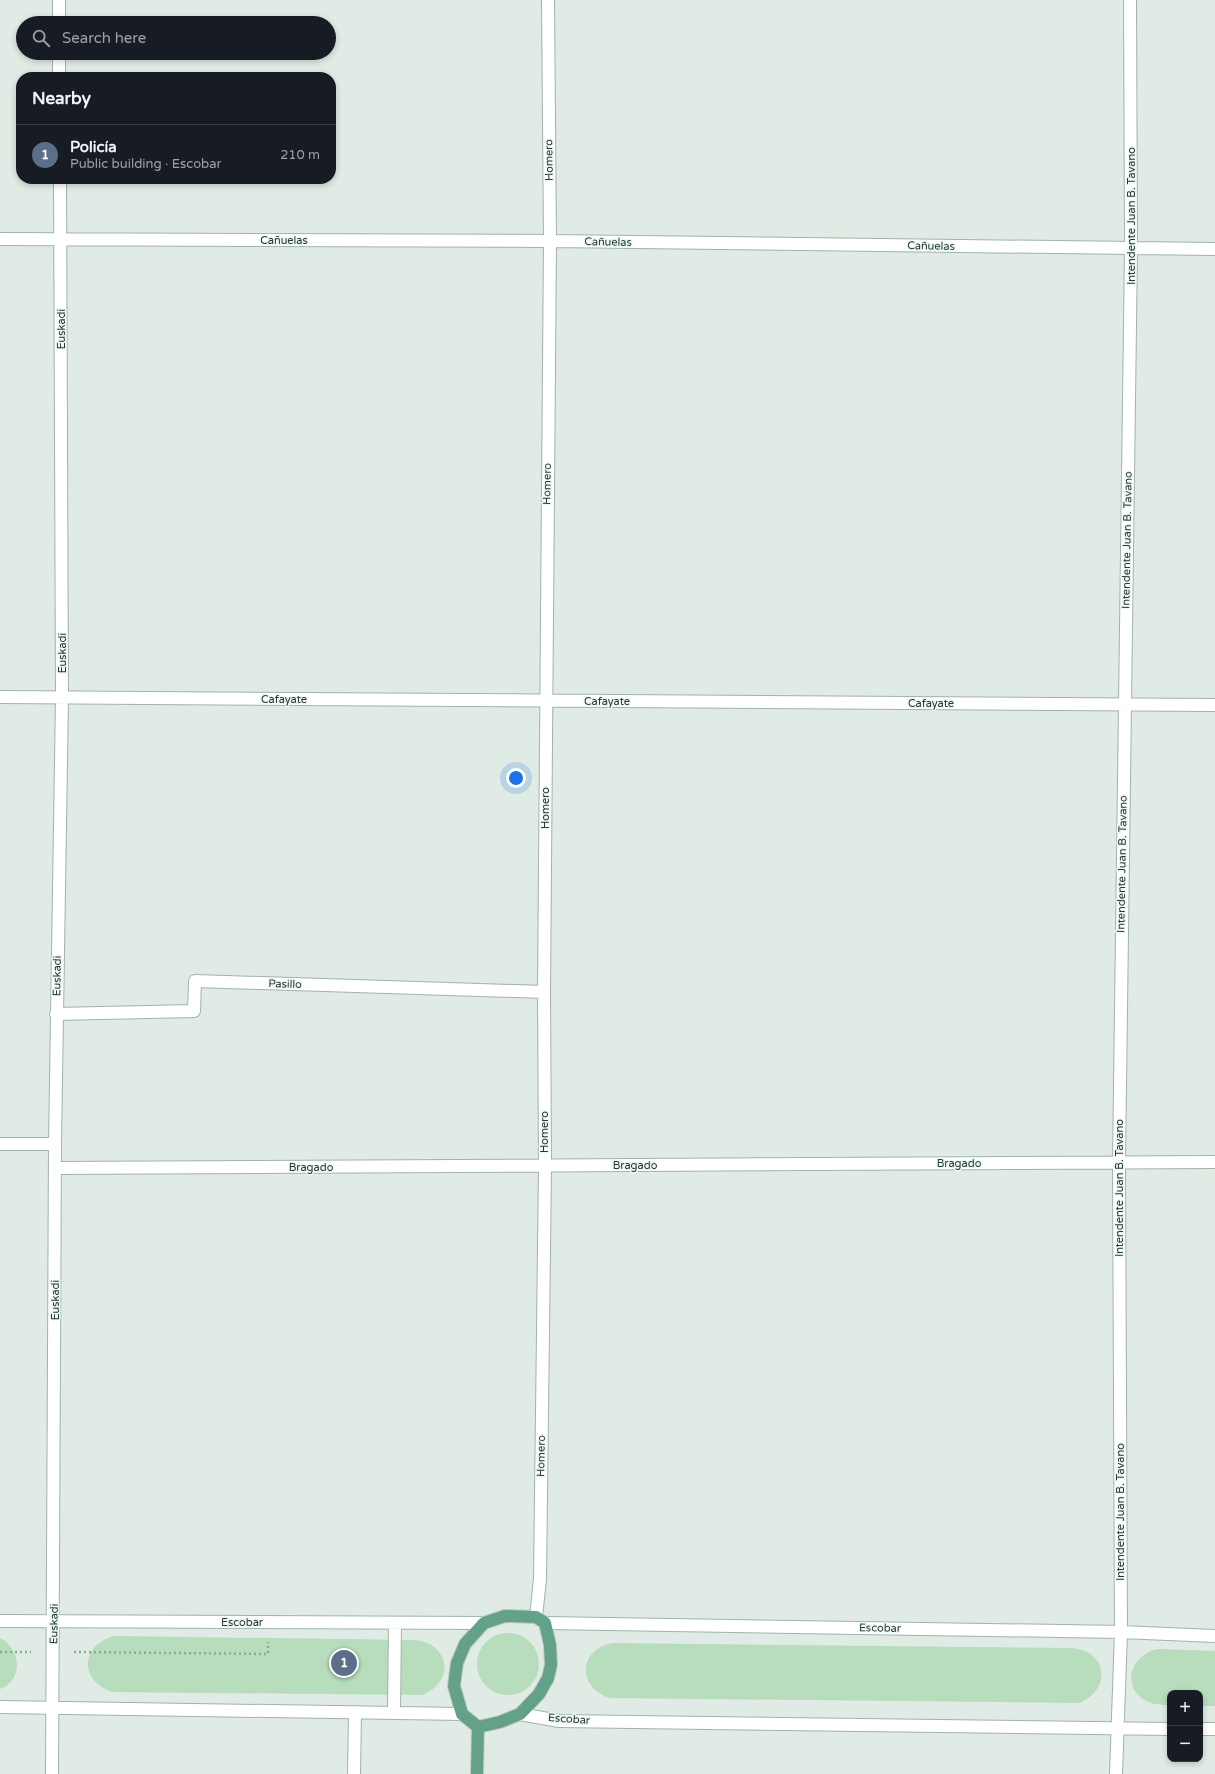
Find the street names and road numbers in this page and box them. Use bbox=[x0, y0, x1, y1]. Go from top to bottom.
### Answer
street label: Homero bbox=[542, 139, 556, 181]
street label: Intendente Juan B. Tavano bbox=[1125, 147, 1138, 285]
street label: Cañuelas bbox=[260, 234, 308, 247]
street label: Cañuelas bbox=[584, 235, 632, 249]
street label: Cañuelas bbox=[907, 239, 955, 253]
street label: Euskadi bbox=[55, 309, 68, 349]
street label: Homero bbox=[540, 463, 554, 505]
street label: Intendente Juan B. Tavano bbox=[1119, 471, 1135, 609]
street label: Euskadi bbox=[56, 633, 69, 673]
street label: Cafayate bbox=[261, 693, 307, 706]
street label: Cafayate bbox=[584, 695, 630, 708]
street label: Cafayate bbox=[908, 697, 954, 710]
street label: Homero bbox=[539, 787, 552, 829]
street label: Intendente Juan B. Tavano bbox=[1114, 795, 1130, 933]
street label: Euskadi bbox=[50, 956, 64, 996]
street label: Pasillo bbox=[268, 977, 302, 991]
street label: Homero bbox=[538, 1111, 551, 1153]
street label: Intendente Juan B. Tavano bbox=[1113, 1119, 1126, 1257]
street label: Bragado bbox=[937, 1157, 982, 1170]
street label: Bragado bbox=[613, 1159, 658, 1172]
street label: Bragado bbox=[289, 1161, 334, 1174]
street label: Euskadi bbox=[49, 1280, 62, 1320]
street label: Homero bbox=[534, 1435, 548, 1477]
street label: Intendente Juan B. Tavano bbox=[1114, 1443, 1127, 1581]
street label: Euskadi bbox=[47, 1604, 61, 1644]
street label: Escobar bbox=[221, 1616, 264, 1629]
street label: Escobar bbox=[859, 1621, 902, 1635]
street label: Escobar bbox=[548, 1711, 591, 1727]

